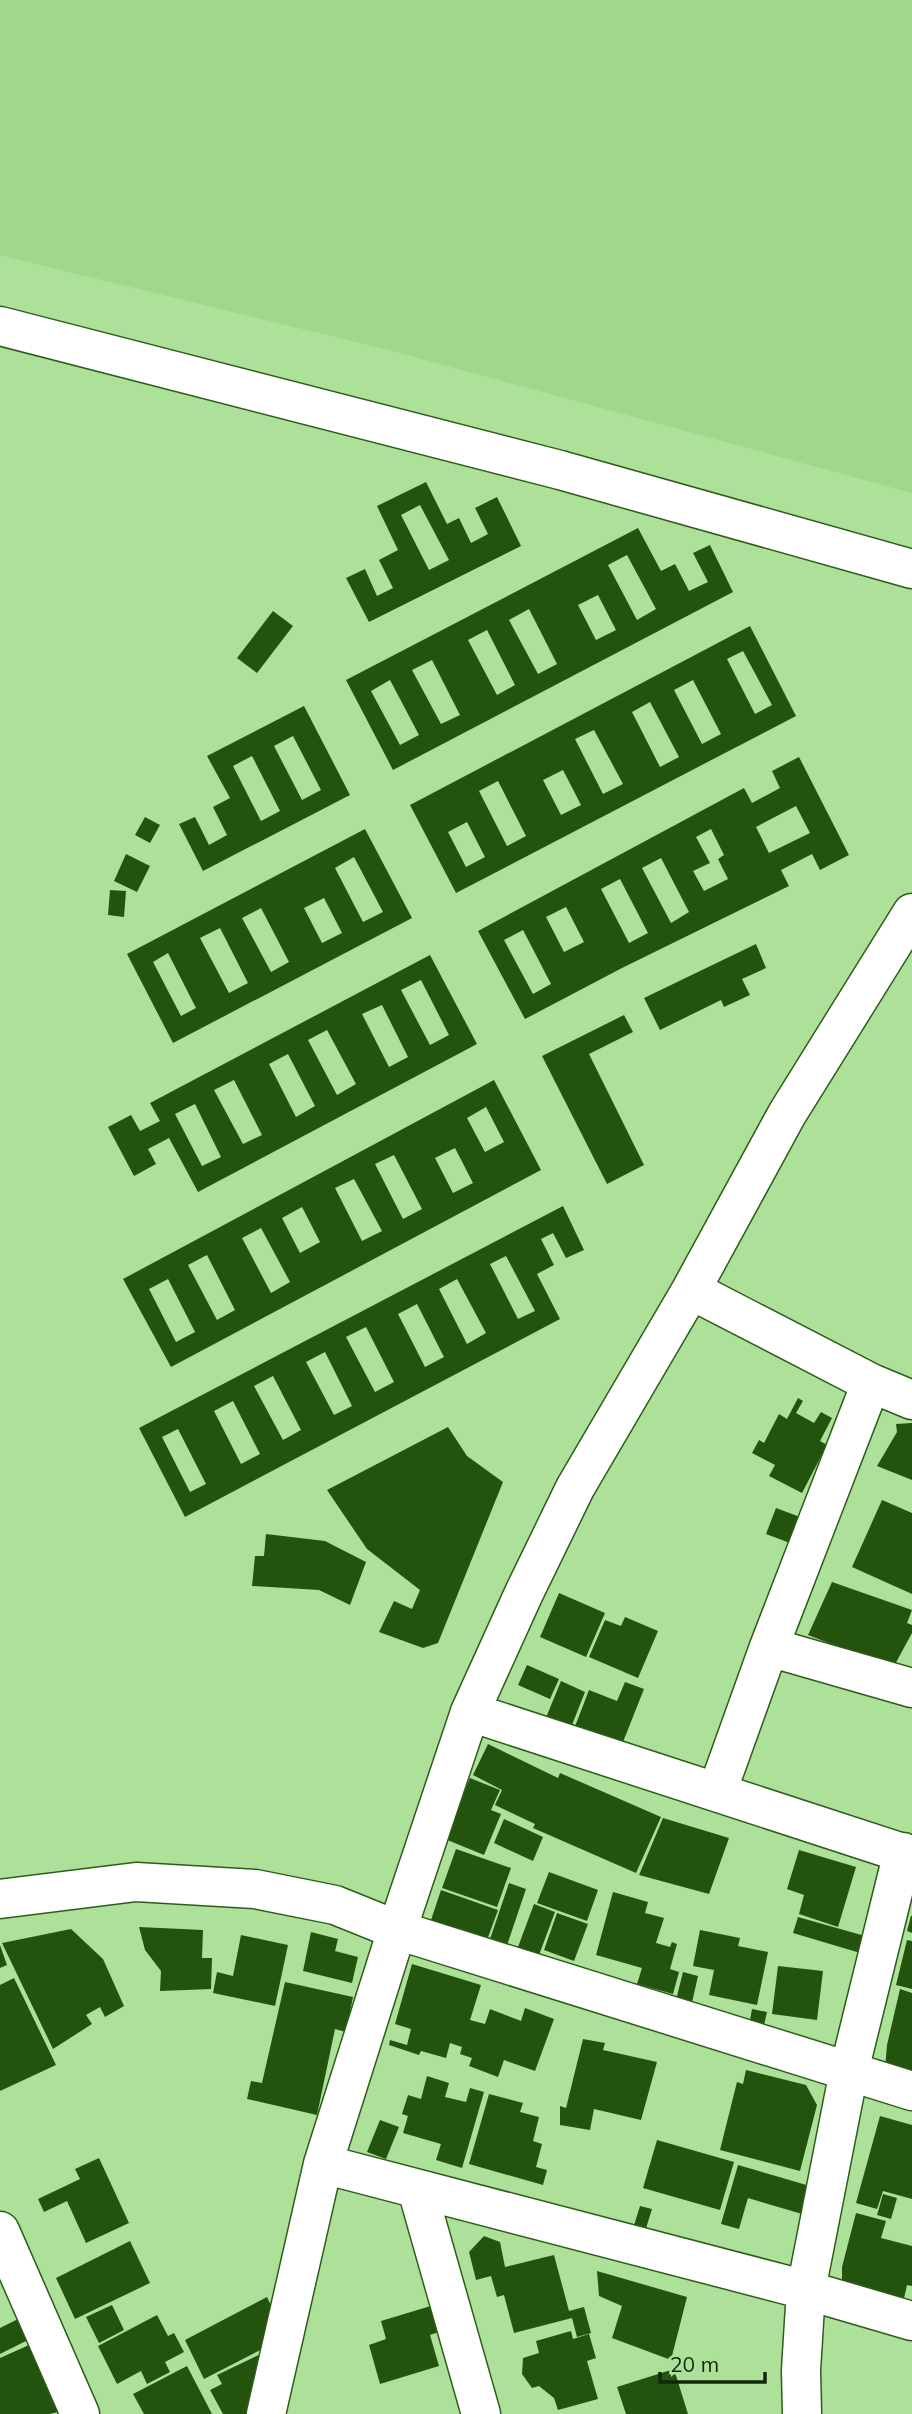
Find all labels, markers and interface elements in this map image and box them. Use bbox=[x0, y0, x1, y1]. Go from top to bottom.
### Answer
scale bar bbox=[660, 2340, 765, 2384]
text: 20 m bbox=[670, 2351, 719, 2377]

